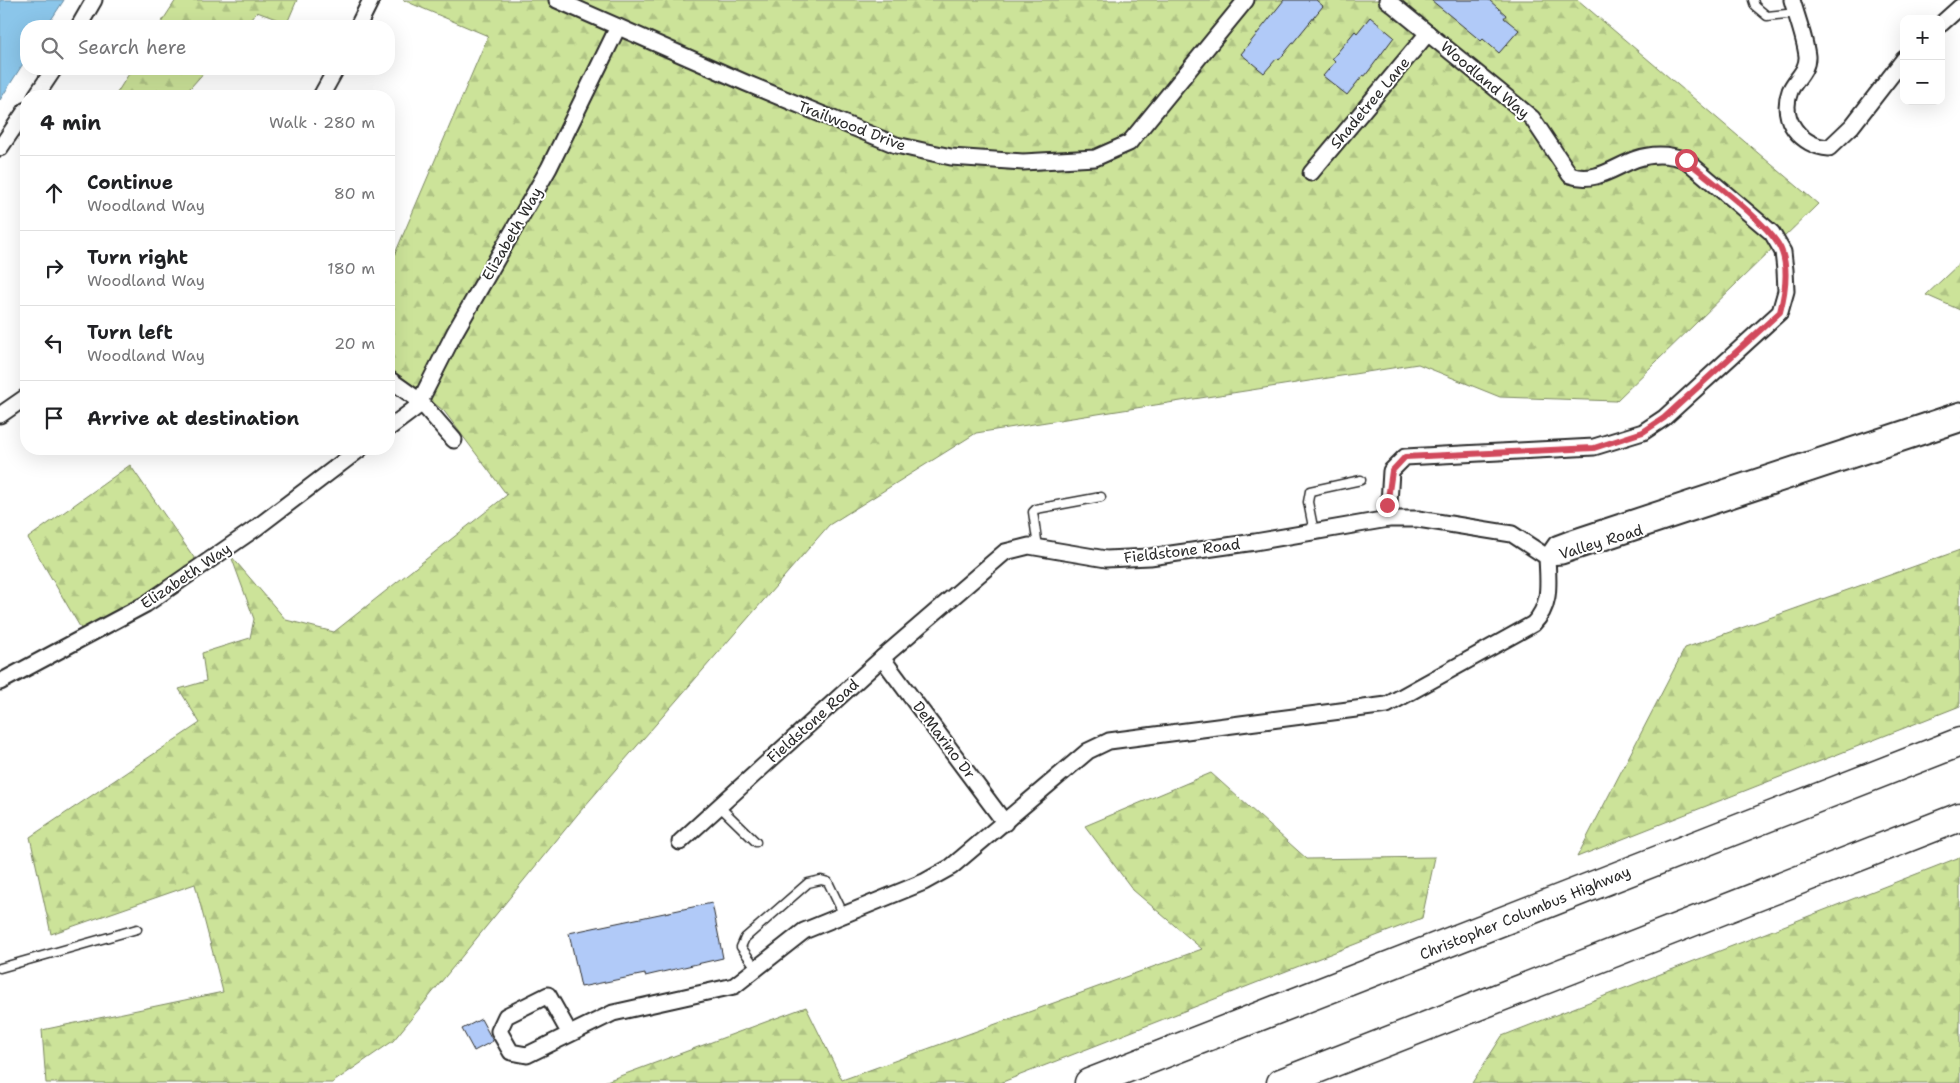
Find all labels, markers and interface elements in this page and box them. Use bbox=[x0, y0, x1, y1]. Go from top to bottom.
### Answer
map controls bbox=[1900, 15, 1945, 105]
button: + bbox=[1900, 15, 1945, 60]
search box bbox=[20, 20, 395, 75]
icon: search bbox=[38, 34, 66, 62]
text: Search here bbox=[78, 35, 187, 60]
street label: Woodland Way bbox=[1436, 37, 1534, 123]
street label: Shadetree Lane bbox=[1326, 53, 1414, 153]
button: − bbox=[1900, 60, 1945, 105]
street label: Trailwood Drive bbox=[795, 96, 909, 156]
text: 4 min bbox=[40, 109, 101, 137]
text: Walk · 280 m bbox=[269, 112, 375, 133]
route start bbox=[1675, 149, 1698, 172]
text: Continue bbox=[87, 170, 173, 195]
icon: ahead bbox=[40, 179, 68, 207]
text: 80 m bbox=[334, 183, 375, 204]
street label: Elizabeth Way bbox=[477, 184, 547, 284]
text: Woodland Way bbox=[87, 195, 205, 216]
text: Turn right bbox=[87, 245, 188, 270]
icon: right bbox=[40, 254, 68, 282]
text: 180 m bbox=[327, 258, 375, 279]
text: Woodland Way bbox=[87, 270, 205, 291]
text: Turn left bbox=[87, 320, 173, 345]
icon: left bbox=[40, 329, 68, 357]
text: 20 m bbox=[334, 333, 375, 354]
text: Woodland Way bbox=[87, 345, 205, 366]
icon: arrive bbox=[40, 404, 68, 432]
text: Arrive at destination bbox=[87, 406, 299, 431]
route end bbox=[1376, 494, 1399, 517]
street label: Valley Road bbox=[1557, 520, 1646, 564]
street label: Fieldstone Road bbox=[1123, 534, 1242, 568]
street label: Elizabeth Way bbox=[137, 538, 235, 614]
street label: Fieldstone Road bbox=[763, 674, 864, 768]
street label: DeMarino Dr bbox=[908, 697, 980, 783]
street label: Christopher Columbus Highway bbox=[1417, 861, 1633, 965]

